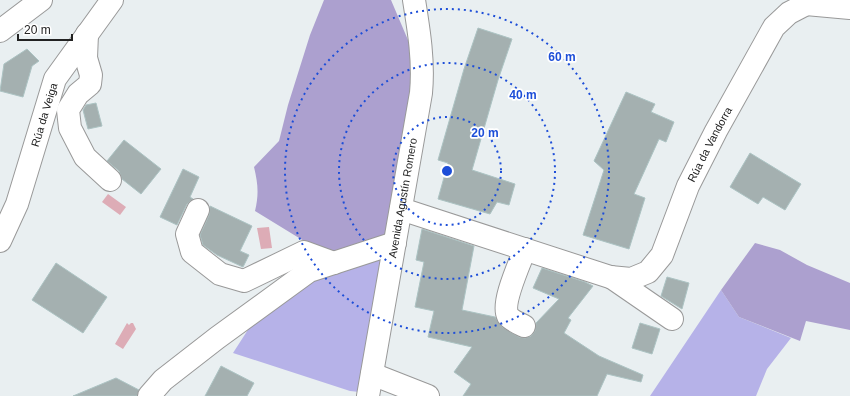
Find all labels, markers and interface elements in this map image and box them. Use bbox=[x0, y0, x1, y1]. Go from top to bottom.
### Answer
scale bar bbox=[18, 16, 72, 42]
text: 20 m bbox=[24, 23, 51, 37]
text: 60 m bbox=[548, 50, 576, 64]
street label: Rúa da Veiga bbox=[29, 81, 60, 148]
text: 40 m bbox=[509, 88, 537, 102]
street label: Rúa da Vandorra bbox=[685, 104, 735, 184]
text: 20 m bbox=[471, 126, 499, 140]
street label: Avenida Agustín Romero bbox=[386, 137, 419, 259]
centre of rings bbox=[440, 164, 454, 178]

